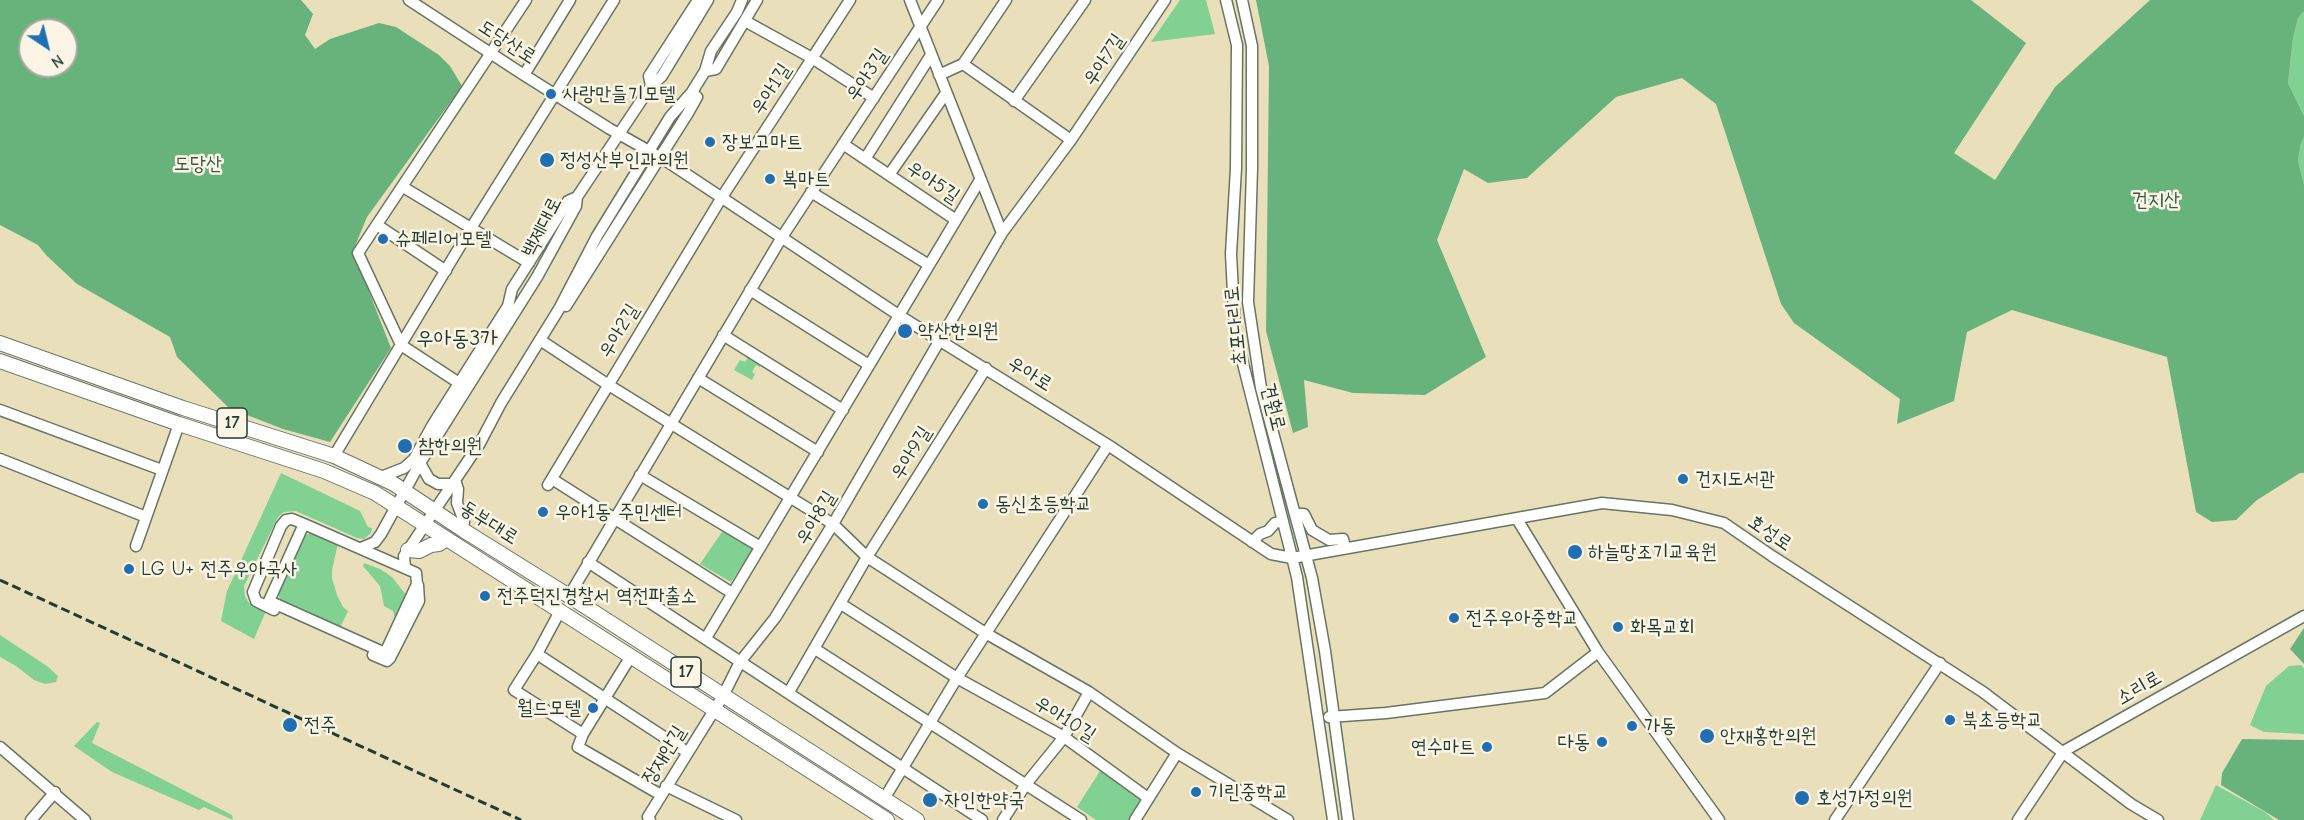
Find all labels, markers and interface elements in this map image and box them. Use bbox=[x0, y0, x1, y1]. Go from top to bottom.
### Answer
street label: 도당산로 bbox=[473, 14, 541, 70]
north arrow bbox=[18, 18, 78, 78]
street label: 우아7길 bbox=[1078, 29, 1130, 91]
street label: 우아3길 bbox=[841, 44, 893, 106]
text: N bbox=[48, 51, 67, 71]
street label: 우아1길 bbox=[746, 59, 796, 119]
place label: 사랑만들기모텔 bbox=[563, 82, 676, 106]
marker: 사랑만들기모텔 bbox=[544, 87, 558, 101]
place label: 장보고마트 bbox=[722, 130, 802, 154]
marker: 장보고마트 bbox=[703, 135, 717, 149]
place label: 정성산부인과의원 bbox=[560, 148, 689, 172]
marker: 정성산부인과의원 bbox=[538, 151, 556, 169]
park label: 도당산 bbox=[174, 152, 222, 176]
street label: 우아5길 bbox=[902, 156, 964, 208]
place label: 복마트 bbox=[782, 167, 830, 191]
marker: 복마트 bbox=[763, 172, 777, 186]
park label: 건지산 bbox=[2132, 188, 2180, 212]
street label: 백제대로 bbox=[517, 193, 567, 261]
place label: 슈페리어모텔 bbox=[395, 227, 492, 251]
marker: 슈페리어모텔 bbox=[376, 232, 390, 246]
street label: 초포다리로 bbox=[1220, 285, 1252, 367]
street label: 우아2길 bbox=[594, 300, 644, 362]
place label: 약산한의원 bbox=[918, 319, 998, 343]
marker: 약산한의원 bbox=[896, 322, 914, 340]
district label: 우아동3가 bbox=[416, 326, 498, 352]
street label: 우아로 bbox=[1003, 351, 1057, 397]
street label: 견훤로 bbox=[1256, 381, 1290, 433]
road number: 17 bbox=[217, 408, 247, 438]
street label: 우아9길 bbox=[885, 422, 937, 484]
place label: 참한의원 bbox=[418, 434, 482, 458]
marker: 참한의원 bbox=[396, 437, 414, 455]
place label: 건지도서관 bbox=[1695, 467, 1775, 491]
marker: 건지도서관 bbox=[1676, 472, 1690, 486]
street label: 우아8길 bbox=[791, 487, 841, 549]
place label: 동신초등학교 bbox=[995, 492, 1092, 516]
street label: 동부대로 bbox=[455, 496, 523, 550]
marker: 동신초등학교 bbox=[976, 497, 990, 511]
place label: 우아1동 주민센터 bbox=[555, 500, 682, 524]
marker: 우아1동 주민센터 bbox=[536, 505, 550, 519]
street label: 호성로 bbox=[1743, 510, 1797, 556]
place label: 하늘땅조기교육원 bbox=[1588, 540, 1717, 564]
marker: 하늘땅조기교육원 bbox=[1566, 543, 1584, 561]
place label: LG U+ 전주우아국사 bbox=[141, 557, 297, 581]
marker: LG U+ 전주우아국사 bbox=[122, 562, 136, 576]
place label: 전주덕진경찰서 역전파출소 bbox=[497, 584, 697, 608]
marker: 전주덕진경찰서 역전파출소 bbox=[478, 589, 492, 603]
place label: 전주우아중학교 bbox=[1466, 606, 1579, 630]
marker: 전주우아중학교 bbox=[1447, 611, 1461, 625]
place label: 화목교회 bbox=[1630, 615, 1694, 639]
marker: 화목교회 bbox=[1611, 620, 1625, 634]
road number: 17 bbox=[671, 657, 701, 687]
street label: 소리로 bbox=[2112, 666, 2166, 710]
street label: 우아10길 bbox=[1030, 691, 1100, 747]
place label: 월드모텔 bbox=[517, 696, 581, 720]
marker: 월드모텔 bbox=[586, 701, 600, 715]
place label: 북초등학교 bbox=[1962, 708, 2042, 732]
place label: 전주 bbox=[304, 713, 336, 737]
marker: 북초등학교 bbox=[1943, 713, 1957, 727]
place label: 가동 bbox=[1644, 714, 1676, 738]
marker: 전주 bbox=[281, 716, 299, 734]
marker: 가동 bbox=[1625, 719, 1639, 733]
street label: 장재안길 bbox=[637, 721, 691, 789]
place label: 안재홍한의원 bbox=[1720, 724, 1817, 748]
marker: 안재홍한의원 bbox=[1698, 727, 1716, 745]
place label: 다동 bbox=[1558, 730, 1590, 754]
place label: 연수마트 bbox=[1411, 735, 1475, 759]
marker: 다동 bbox=[1595, 735, 1609, 749]
marker: 연수마트 bbox=[1480, 740, 1494, 754]
place label: 기린중학교 bbox=[1208, 780, 1288, 804]
marker: 기린중학교 bbox=[1189, 785, 1203, 799]
place label: 호성가정의원 bbox=[1816, 786, 1913, 810]
place label: 자인한약국 bbox=[944, 788, 1024, 812]
marker: 호성가정의원 bbox=[1793, 789, 1811, 807]
marker: 자인한약국 bbox=[921, 791, 939, 809]

